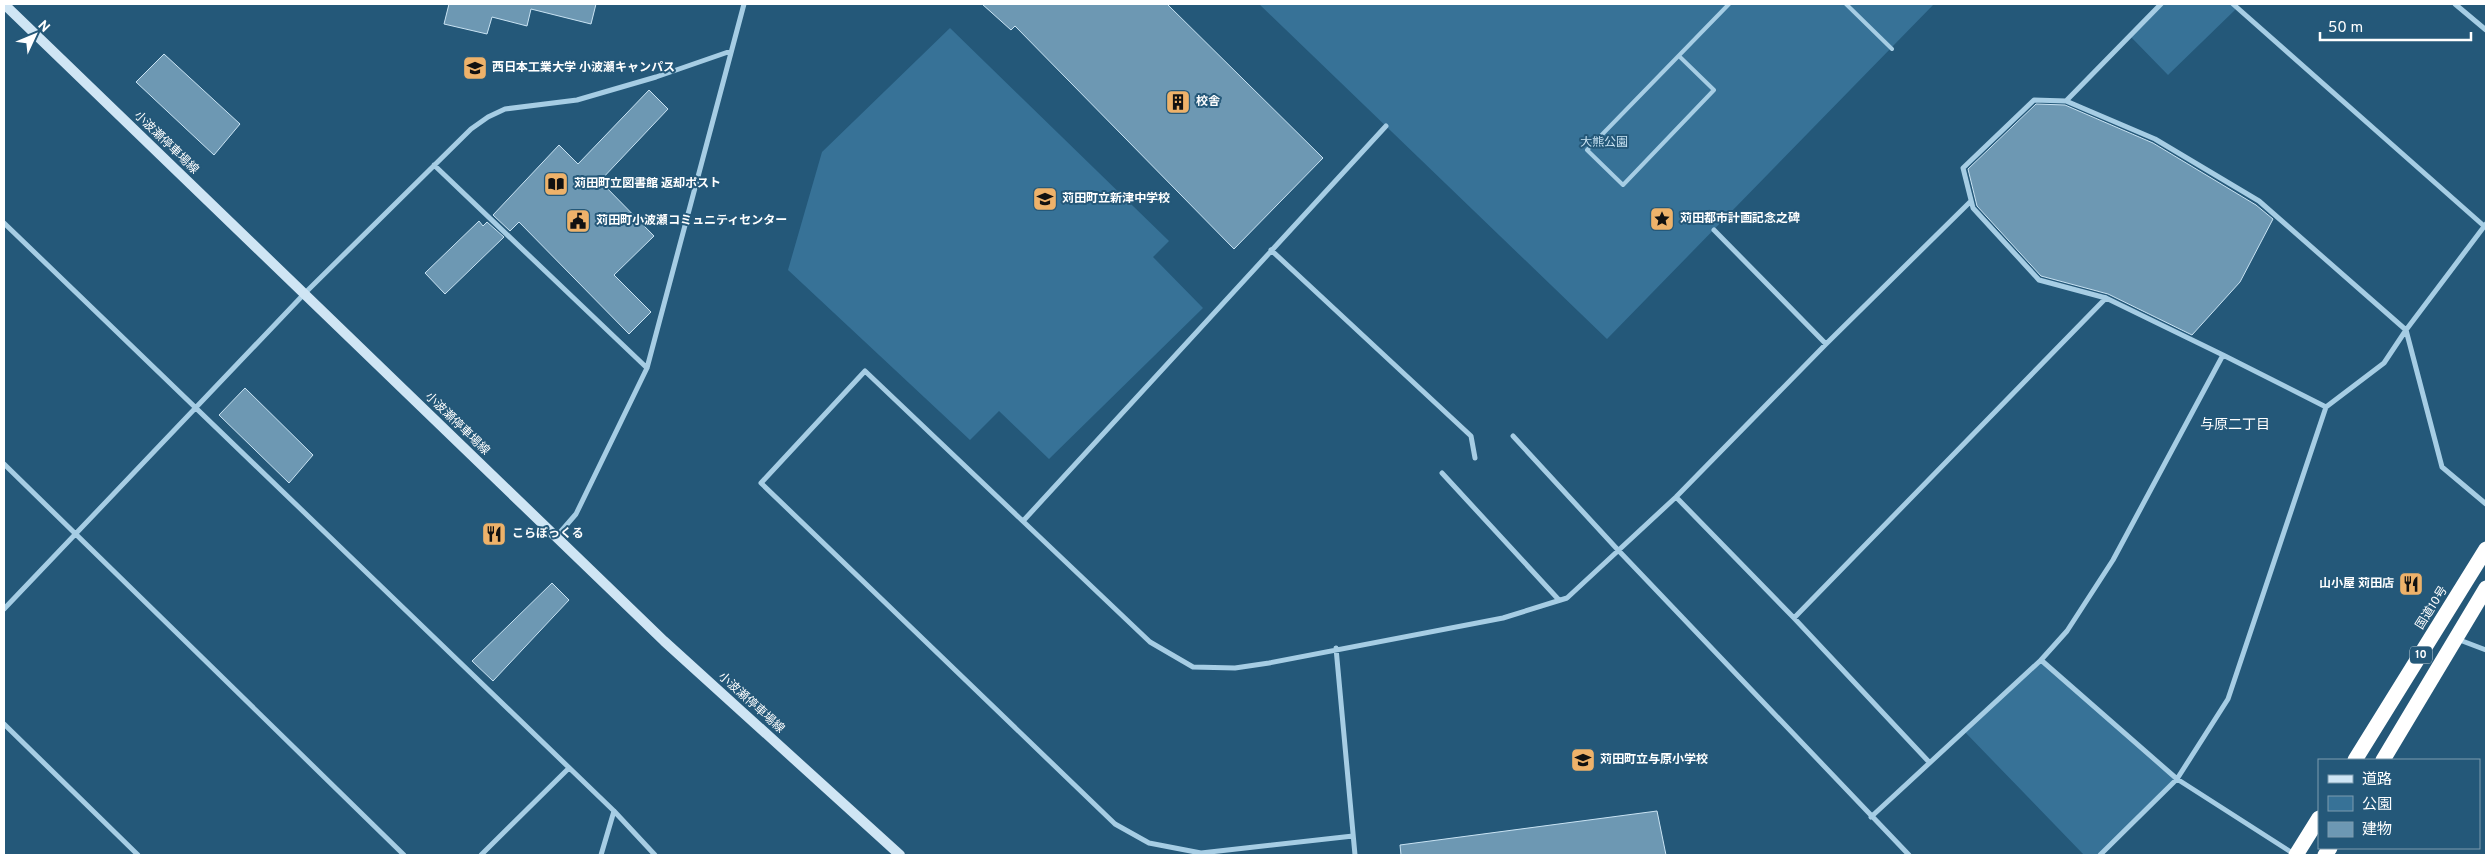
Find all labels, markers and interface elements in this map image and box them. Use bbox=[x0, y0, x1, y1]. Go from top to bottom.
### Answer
north arrow bbox=[10, 10, 60, 60]
scale bar bbox=[2320, 10, 2471, 42]
text: N bbox=[34, 17, 53, 37]
text: 50 m bbox=[2328, 19, 2363, 38]
school or university icon: 西日本工業大学 小波瀬キャンパス bbox=[462, 55, 488, 81]
place label: 西日本工業大学 小波瀬キャンパス bbox=[492, 60, 675, 76]
building icon: 校舎 bbox=[1165, 89, 1191, 115]
place label: 校舎 bbox=[1196, 94, 1220, 110]
street label: 小波瀬停車場線 bbox=[130, 108, 202, 178]
park label: 大熊公園 bbox=[1580, 135, 1628, 151]
library icon: 苅田町立図書館 返却ポスト bbox=[543, 171, 569, 197]
place label: 苅田町立図書館 返却ポスト bbox=[574, 176, 721, 192]
school or university icon: 苅田町立新津中学校 bbox=[1032, 186, 1058, 212]
place label: 苅田町立新津中学校 bbox=[1062, 191, 1170, 207]
place icon: 苅田都市計画記念之碑 bbox=[1649, 206, 1675, 232]
public building icon: 苅田町小波瀬コミュニティセンター bbox=[565, 208, 591, 234]
place label: 苅田都市計画記念之碑 bbox=[1680, 211, 1800, 227]
place label: 苅田町小波瀬コミュニティセンター bbox=[596, 213, 787, 229]
street label: 小波瀬停車場線 bbox=[421, 389, 493, 459]
district label: 与原二丁目 bbox=[2200, 417, 2270, 434]
restaurant icon: こらぼっくる bbox=[481, 521, 507, 547]
place label: こらぼっくる bbox=[512, 526, 584, 542]
restaurant icon: 山小屋 苅田店 bbox=[2398, 571, 2424, 597]
place label: 山小屋 苅田店 bbox=[2319, 576, 2394, 592]
street label: 国道10号 bbox=[2412, 583, 2452, 633]
road number: 10 bbox=[2410, 646, 2432, 664]
street label: 小波瀬停車場線 bbox=[714, 669, 788, 737]
school or university icon: 苅田町立与原小学校 bbox=[1570, 747, 1596, 773]
place label: 苅田町立与原小学校 bbox=[1600, 752, 1708, 768]
legend bbox=[2318, 759, 2480, 849]
text: 道路 bbox=[2362, 771, 2392, 790]
text: 公園 bbox=[2362, 796, 2392, 815]
text: 建物 bbox=[2362, 821, 2392, 840]

